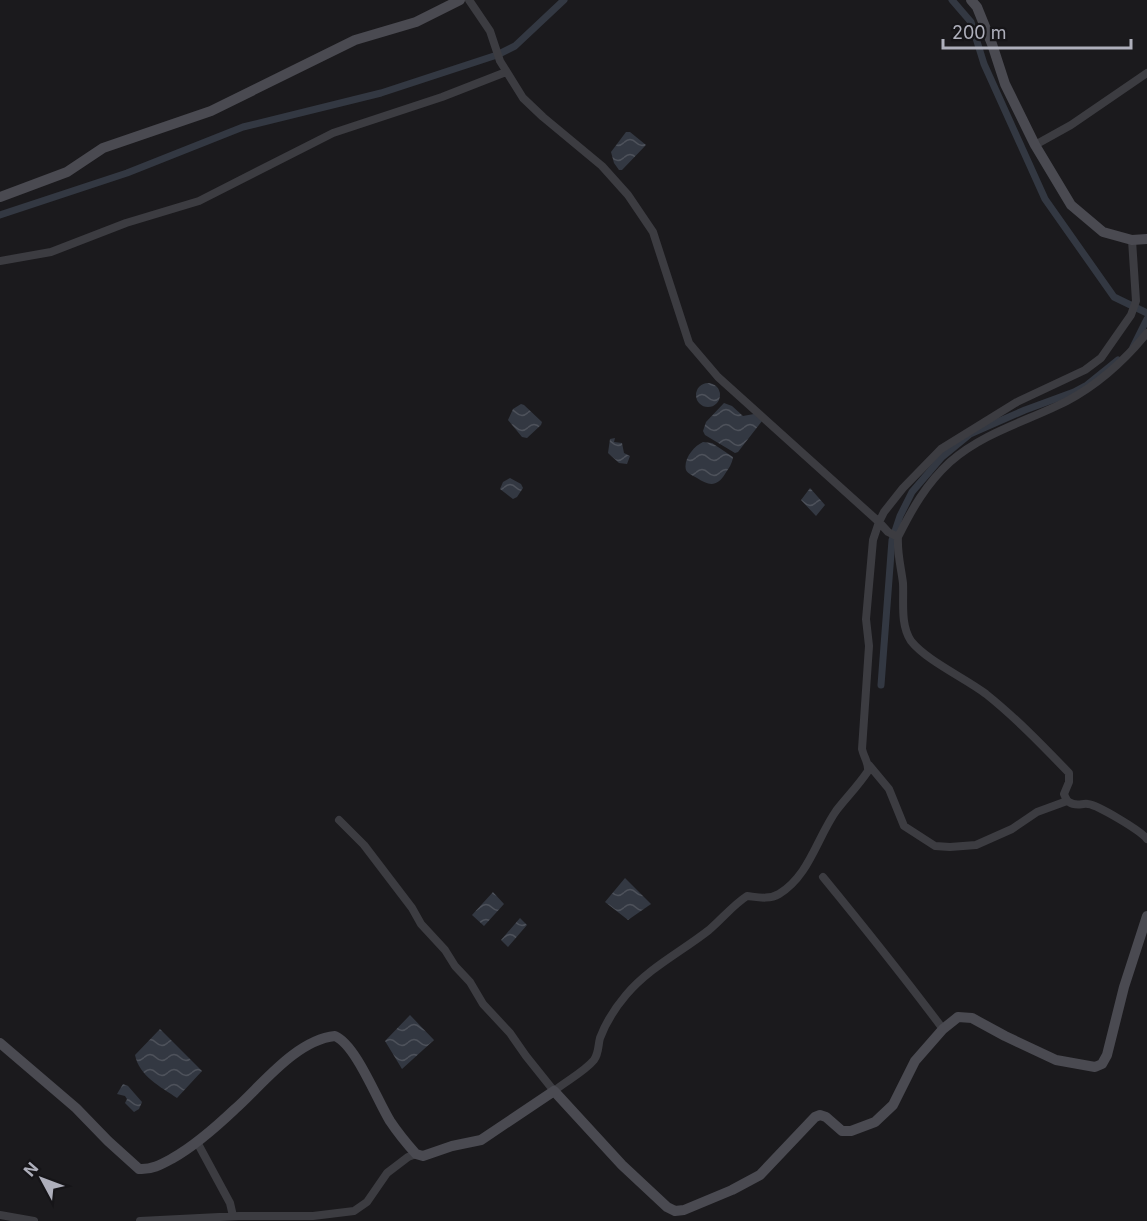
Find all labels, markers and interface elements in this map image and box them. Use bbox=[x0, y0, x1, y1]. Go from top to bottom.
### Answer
scale bar bbox=[943, 12, 1130, 50]
text: 200 m bbox=[952, 22, 1007, 43]
north arrow bbox=[12, 1149, 72, 1209]
text: N bbox=[19, 1158, 42, 1180]

